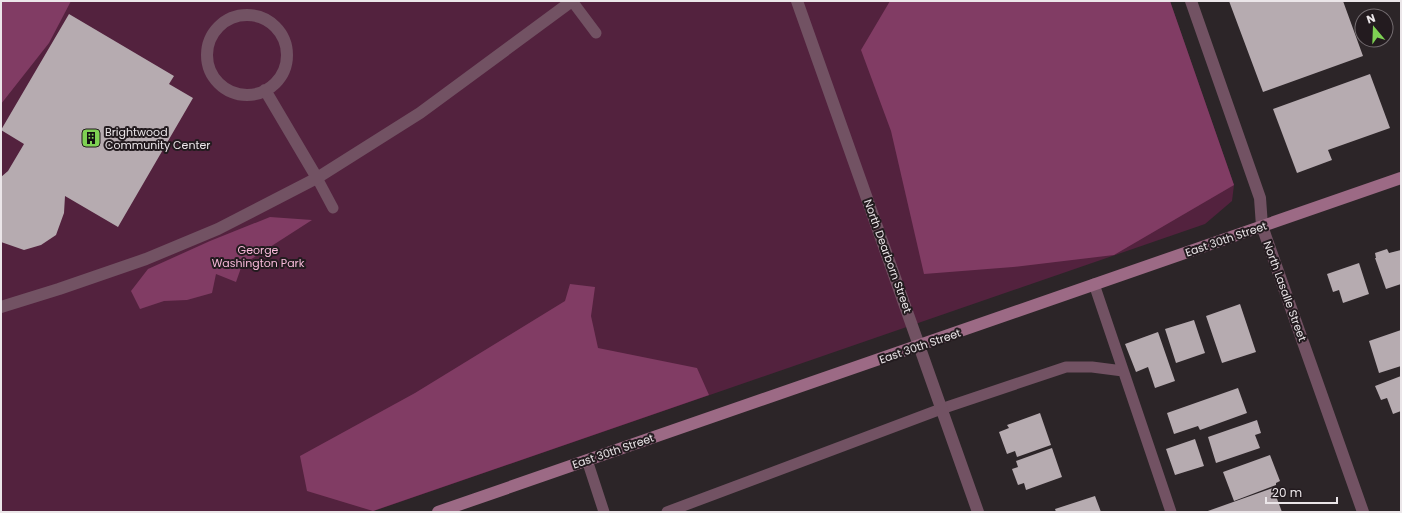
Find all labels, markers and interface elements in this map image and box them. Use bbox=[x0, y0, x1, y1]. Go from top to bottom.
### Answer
north arrow bbox=[1354, 8, 1394, 48]
text: N bbox=[1364, 10, 1377, 27]
place label: Brightwood Community Center bbox=[105, 124, 210, 153]
building icon: Brightwood Community Center bbox=[80, 127, 102, 149]
street label: North Dearborn Street bbox=[860, 197, 916, 315]
street label: East 30th Street bbox=[1183, 218, 1269, 260]
street label: North Lasalle Street bbox=[1259, 239, 1311, 343]
park label: George Washington Park bbox=[212, 242, 305, 271]
street label: East 30th Street bbox=[877, 325, 963, 367]
street label: East 30th Street bbox=[570, 430, 656, 472]
scale bar bbox=[1266, 479, 1337, 505]
text: 20 m bbox=[1272, 484, 1302, 501]

